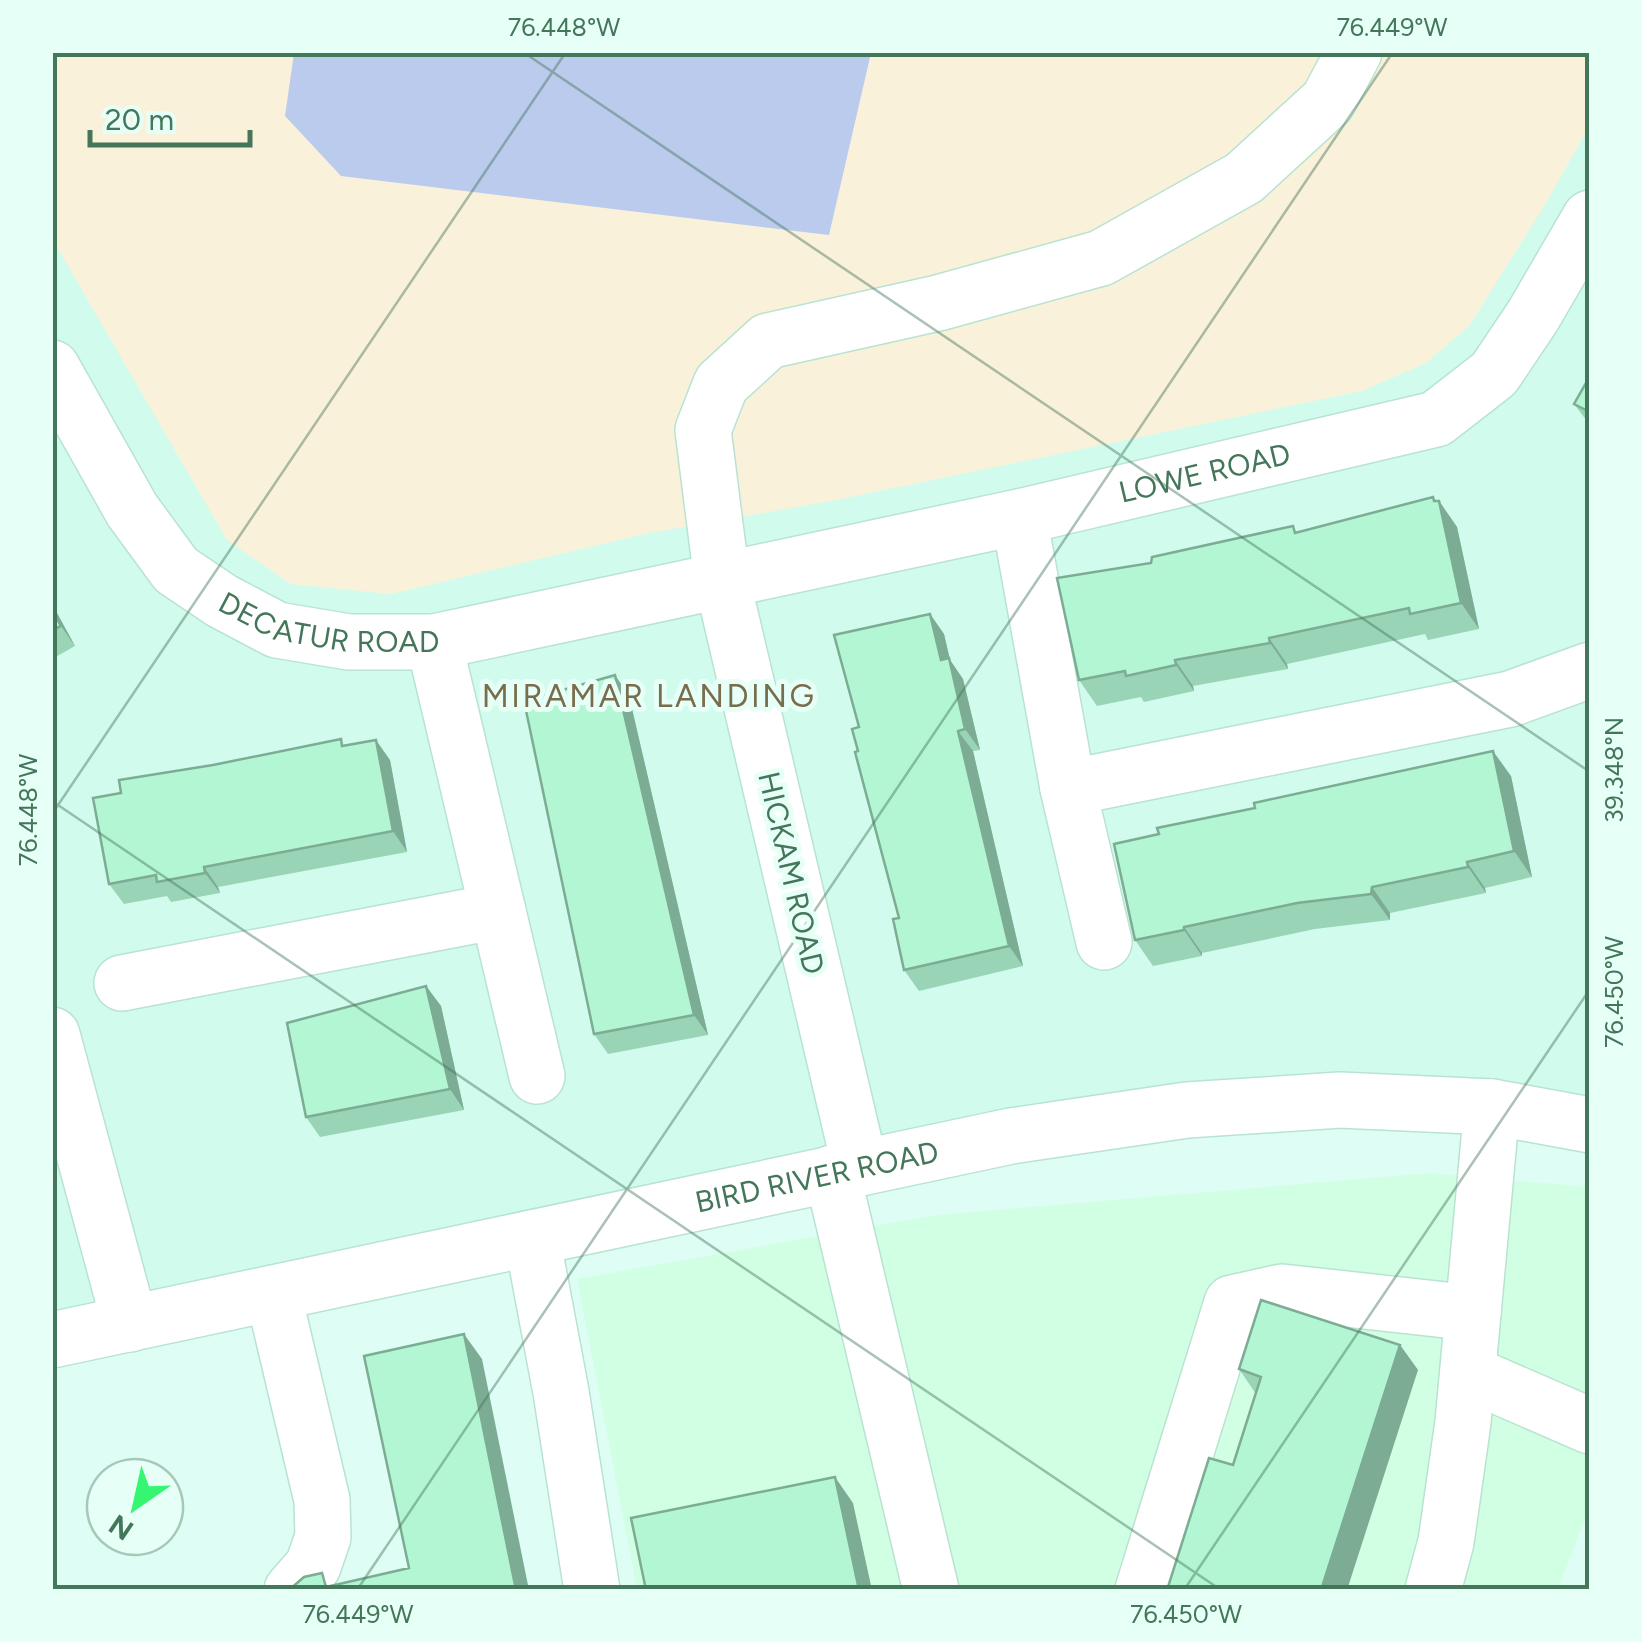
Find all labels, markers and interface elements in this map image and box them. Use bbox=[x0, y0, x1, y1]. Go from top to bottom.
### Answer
text: 76.448°W bbox=[508, 12, 620, 42]
text: 76.449°W bbox=[1336, 12, 1448, 42]
scale bar bbox=[90, 85, 250, 147]
text: 20 m bbox=[105, 101, 174, 138]
street label: LOWE ROAD bbox=[1115, 435, 1294, 511]
street label: DECATUR ROAD bbox=[212, 584, 439, 660]
district label: MIRAMAR LANDING bbox=[482, 677, 816, 715]
text: 39.348°N bbox=[1599, 717, 1629, 823]
text: 76.448°W bbox=[13, 754, 43, 866]
street label: HICKAM ROAD bbox=[750, 768, 833, 978]
text: 76.450°W bbox=[1599, 936, 1629, 1048]
street label: BIRD RIVER ROAD bbox=[692, 1133, 942, 1221]
north arrow bbox=[85, 1457, 185, 1557]
text: N bbox=[103, 1508, 140, 1548]
text: 76.449°W bbox=[302, 1599, 414, 1629]
text: 76.450°W bbox=[1130, 1599, 1242, 1629]

